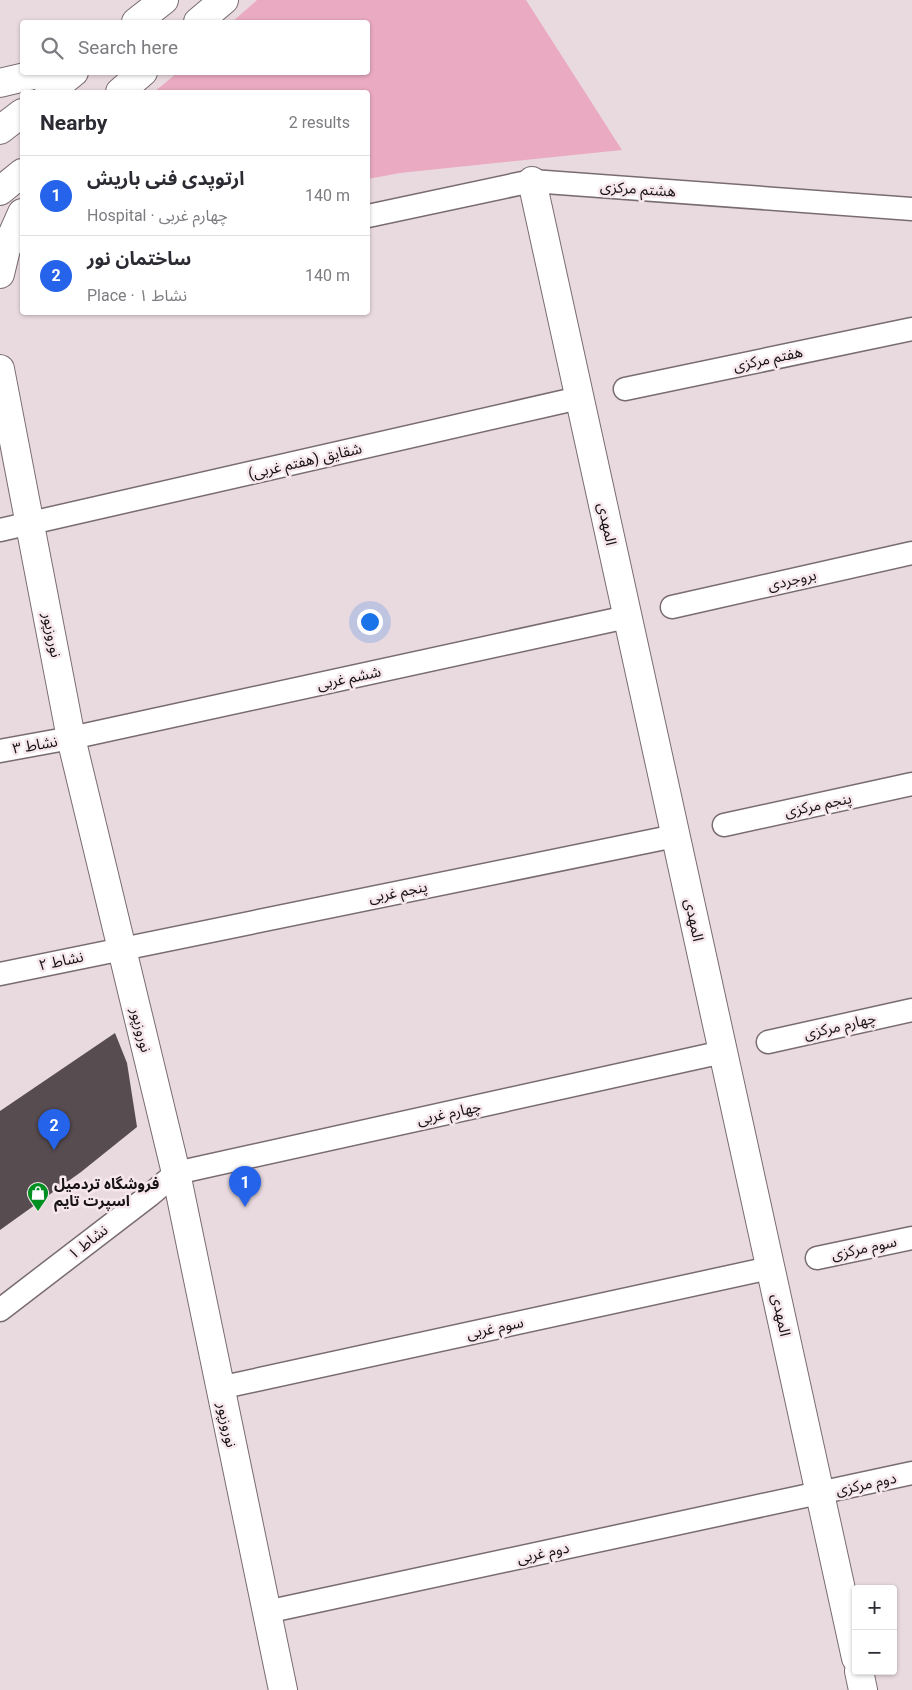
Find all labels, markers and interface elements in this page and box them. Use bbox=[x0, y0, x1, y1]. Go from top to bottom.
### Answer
search box bbox=[20, 20, 370, 75]
icon: search bbox=[38, 34, 66, 62]
text: Search here bbox=[78, 36, 178, 59]
text: Nearby bbox=[40, 111, 107, 135]
text: 2 results bbox=[289, 113, 350, 132]
text: ارتوپدی فنی باریش bbox=[87, 167, 244, 190]
street label: هشتم مرکزی bbox=[599, 177, 676, 203]
text: 1 bbox=[51, 186, 61, 205]
text: 140 m bbox=[305, 186, 350, 205]
text: Hospital · چهارم غربی bbox=[87, 206, 228, 225]
text: ساختمان نور bbox=[87, 247, 191, 270]
text: 2 bbox=[51, 266, 61, 285]
text: 140 m bbox=[305, 266, 350, 285]
text: Place · نشاط ۱ bbox=[87, 286, 187, 305]
street label: هفتم مرکزی bbox=[732, 343, 805, 377]
street label: شقایق (هفتم غربی) bbox=[246, 439, 364, 485]
street label: المهدی bbox=[594, 501, 620, 547]
street label: بروجردی bbox=[766, 566, 818, 594]
your location bbox=[357, 609, 383, 635]
street label: نوروزپور bbox=[38, 610, 65, 659]
street label: ششم غربی bbox=[315, 662, 383, 695]
street label: نشاط ۳ bbox=[11, 732, 59, 758]
street label: پنجم مرکزی bbox=[783, 789, 854, 823]
street label: پنجم غربی bbox=[367, 877, 429, 908]
street label: المهدی bbox=[681, 897, 707, 943]
street label: نشاط ۲ bbox=[37, 947, 85, 975]
street label: نوروزپور bbox=[125, 1005, 155, 1054]
street label: چهارم مرکزی bbox=[802, 1009, 878, 1045]
street label: چهارم غربی bbox=[415, 1097, 483, 1130]
pin: 2 bbox=[38, 1109, 70, 1150]
pin: 1 bbox=[229, 1166, 261, 1207]
place label: فروشگاه تردمیل اسپرت تایم bbox=[54, 1175, 159, 1212]
shop icon: فروشگاه تردمیل اسپرت تایم bbox=[26, 1181, 50, 1212]
street label: نشاط ۱ bbox=[65, 1221, 111, 1263]
street label: سوم مرکزی bbox=[830, 1232, 899, 1266]
street label: المهدی bbox=[768, 1292, 794, 1338]
street label: سوم غربی bbox=[465, 1313, 526, 1345]
street label: نوروزپور bbox=[212, 1400, 241, 1449]
street label: دوم مرکزی bbox=[834, 1469, 898, 1501]
street label: دوم غربی bbox=[515, 1539, 571, 1569]
map controls bbox=[852, 1585, 897, 1675]
button: + bbox=[852, 1585, 897, 1630]
button: − bbox=[852, 1630, 897, 1675]

